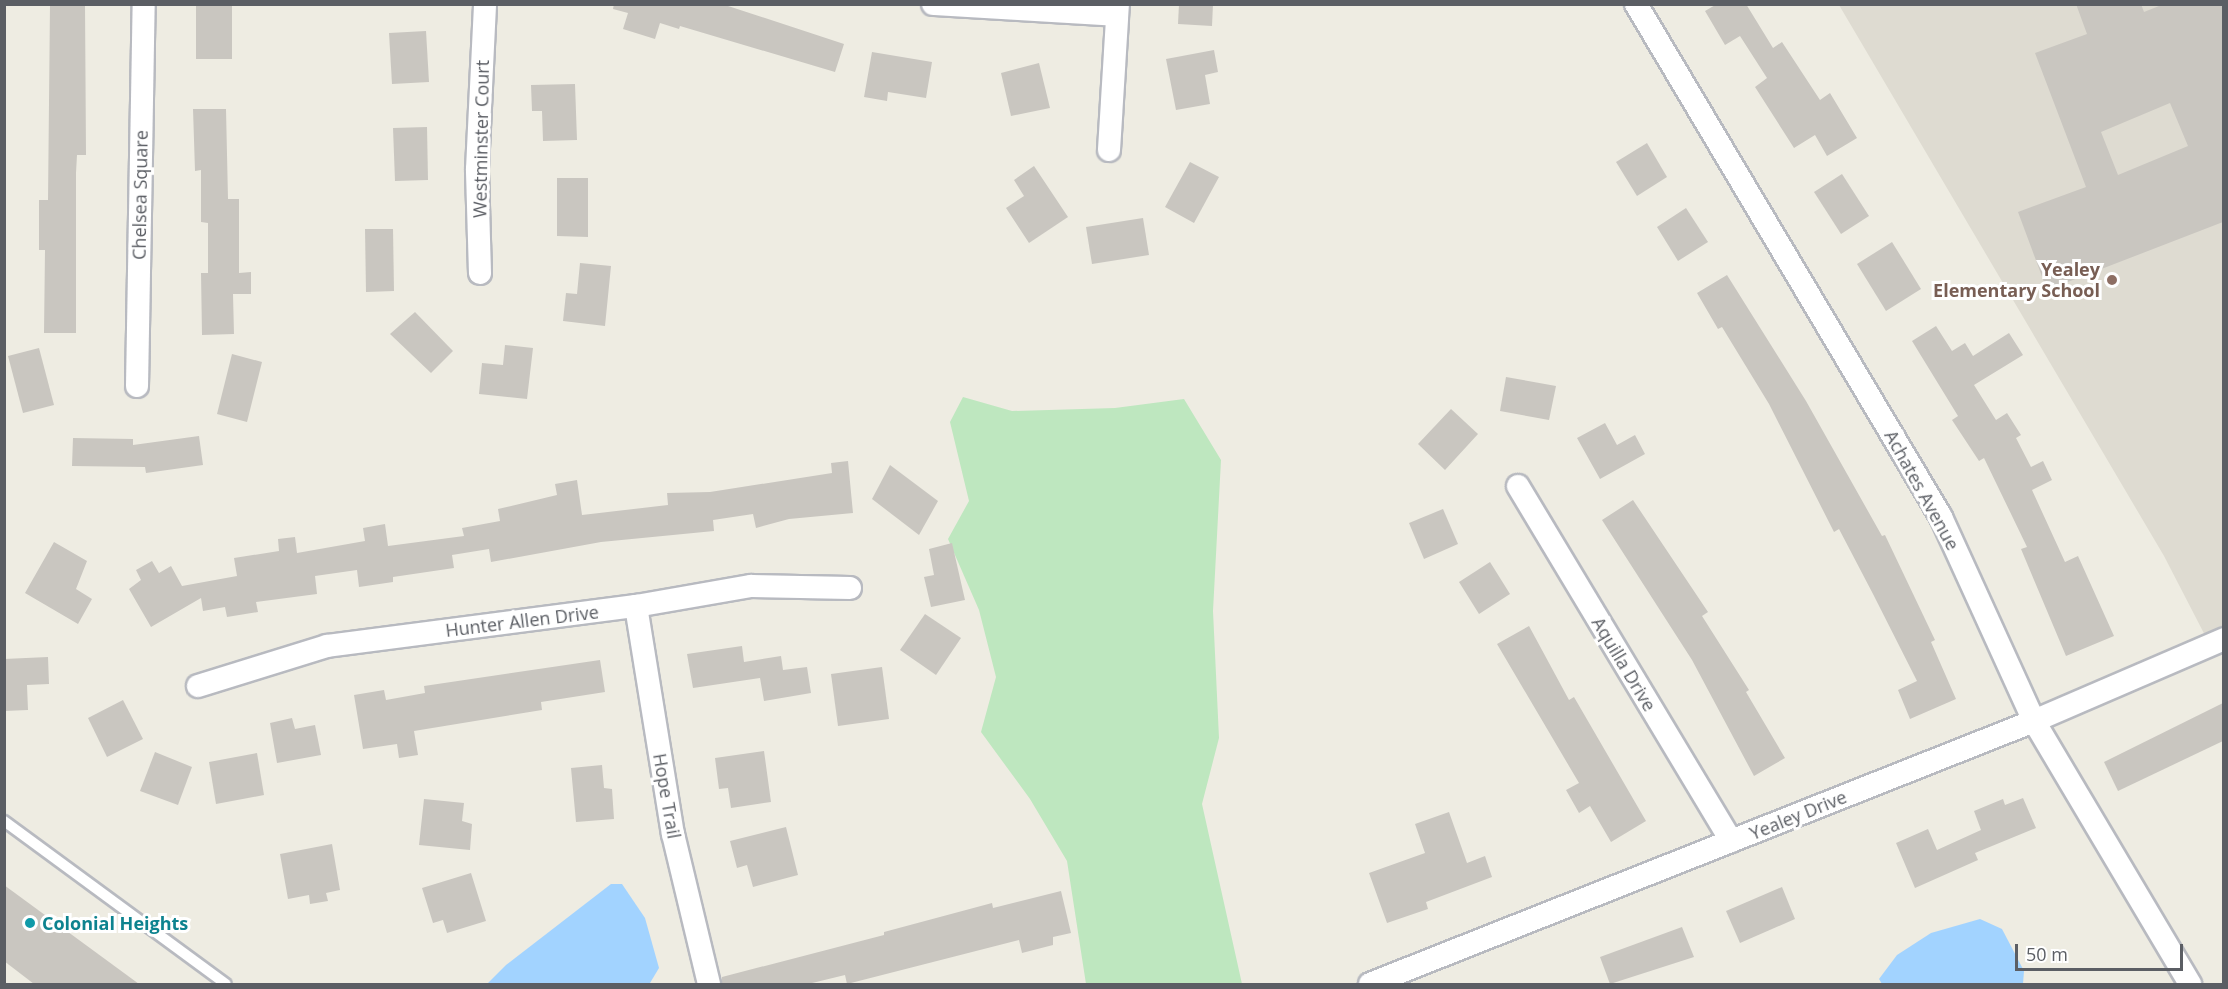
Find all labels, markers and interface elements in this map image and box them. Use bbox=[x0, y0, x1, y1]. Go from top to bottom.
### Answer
street label: Westminster Court bbox=[469, 60, 493, 218]
street label: Chelsea Square bbox=[128, 130, 152, 260]
place label: Yealey Elementary School bbox=[1933, 259, 2100, 302]
marker: Yealey Elementary School bbox=[2105, 273, 2119, 287]
street label: Achates Avenue bbox=[1880, 426, 1964, 554]
street label: Hunter Allen Drive bbox=[444, 601, 600, 641]
street label: Aquilla Drive bbox=[1587, 613, 1661, 715]
street label: Hope Trail bbox=[649, 752, 685, 840]
street label: Yealey Drive bbox=[1746, 786, 1850, 844]
place label: Colonial Heights bbox=[42, 912, 188, 934]
marker: Colonial Heights bbox=[23, 916, 37, 930]
scale bar bbox=[2018, 932, 2186, 970]
text: 50 m bbox=[2026, 942, 2068, 966]

